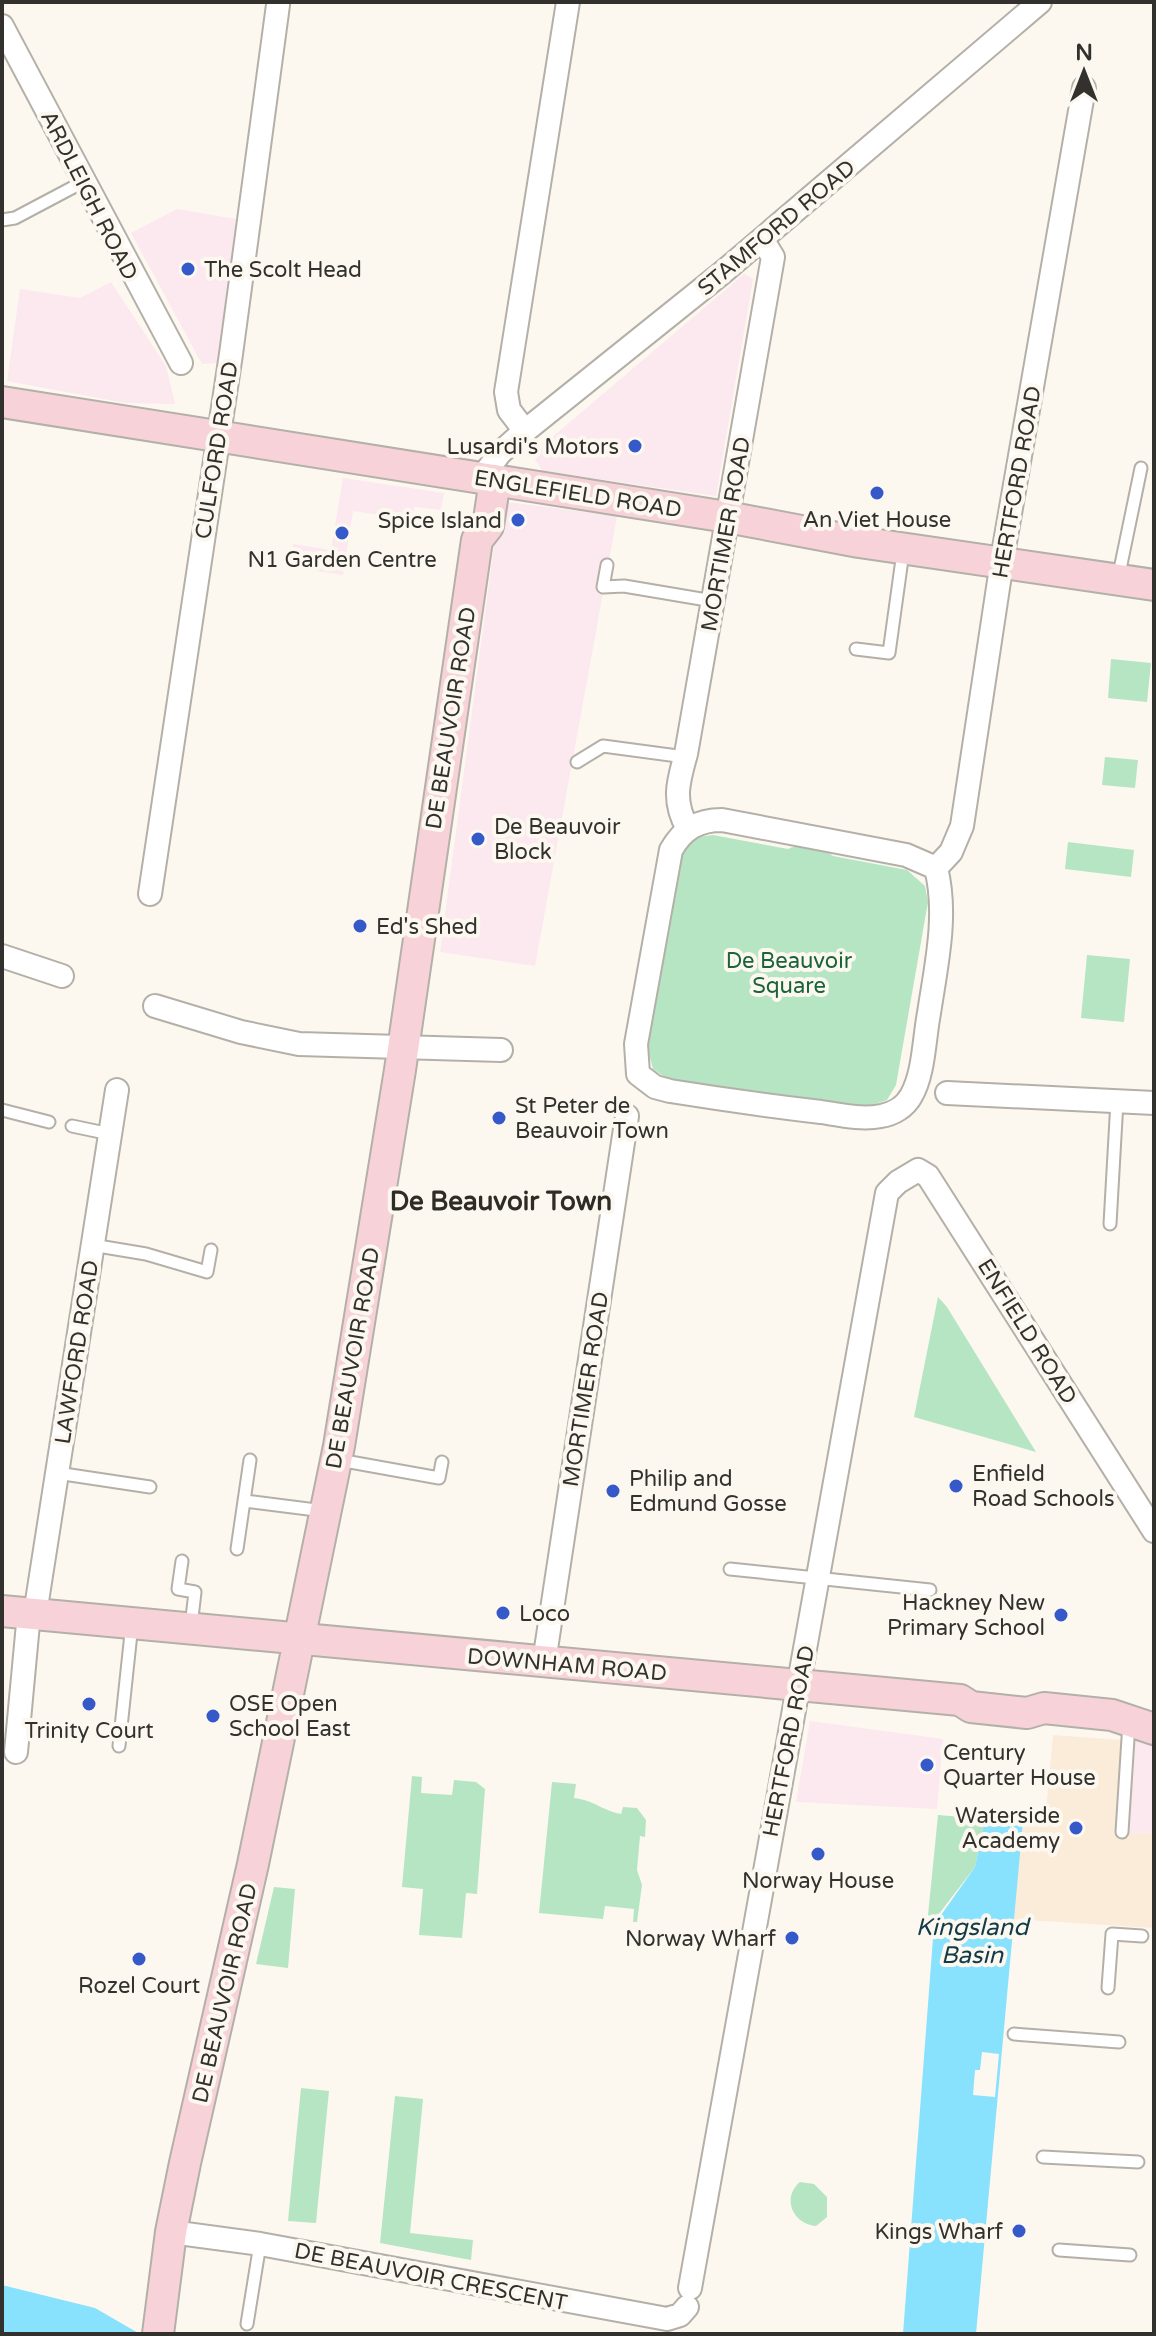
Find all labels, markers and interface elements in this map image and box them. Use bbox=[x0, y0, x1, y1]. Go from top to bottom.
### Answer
north arrow bbox=[1044, 32, 1124, 112]
text: N bbox=[1075, 40, 1093, 66]
street label: ARDLEIGH ROAD bbox=[35, 106, 143, 285]
street label: STAMFORD ROAD bbox=[693, 154, 861, 301]
place label: The Scolt Head bbox=[204, 257, 362, 283]
marker: The Scolt Head bbox=[179, 260, 197, 278]
street label: CULFORD ROAD bbox=[190, 359, 244, 541]
street label: HERTFORD ROAD bbox=[987, 384, 1047, 580]
place label: Lusardi's Motors bbox=[447, 434, 619, 460]
street label: MORTIMER ROAD bbox=[696, 435, 756, 634]
marker: Lusardi's Motors bbox=[626, 437, 644, 455]
street label: ENGLEFIELD ROAD bbox=[472, 465, 683, 523]
marker: An Viet House bbox=[868, 484, 886, 502]
place label: An Viet House bbox=[803, 507, 951, 533]
place label: Spice Island bbox=[378, 508, 502, 534]
marker: Spice Island bbox=[509, 511, 527, 529]
marker: N1 Garden Centre bbox=[333, 524, 351, 542]
place label: N1 Garden Centre bbox=[247, 547, 437, 573]
street label: DE BEAUVOIR ROAD bbox=[421, 605, 481, 831]
place label: De Beauvoir Block bbox=[494, 814, 621, 865]
marker: De Beauvoir Block bbox=[469, 830, 487, 848]
place label: Ed's Shed bbox=[376, 914, 478, 940]
marker: Ed's Shed bbox=[351, 917, 369, 935]
park label: De Beauvoir Square bbox=[726, 948, 853, 999]
place label: St Peter de Beauvoir Town bbox=[515, 1093, 669, 1144]
marker: St Peter de Beauvoir Town bbox=[490, 1109, 508, 1127]
district label: De Beauvoir Town bbox=[390, 1186, 612, 1217]
street label: DE BEAUVOIR ROAD bbox=[321, 1245, 385, 1471]
street label: ENFIELD ROAD bbox=[972, 1254, 1082, 1409]
street label: LAWFORD ROAD bbox=[50, 1258, 104, 1446]
street label: MORTIMER ROAD bbox=[558, 1290, 614, 1489]
place label: Enfield Road Schools bbox=[972, 1461, 1114, 1512]
place label: Philip and Edmund Gosse bbox=[629, 1466, 787, 1517]
marker: Enfield Road Schools bbox=[947, 1477, 965, 1495]
marker: Philip and Edmund Gosse bbox=[604, 1482, 622, 1500]
place label: Hackney New Primary School bbox=[887, 1590, 1045, 1641]
place label: Loco bbox=[519, 1601, 570, 1627]
marker: Loco bbox=[494, 1604, 512, 1622]
marker: Hackney New Primary School bbox=[1052, 1606, 1070, 1624]
street label: DOWNHAM ROAD bbox=[466, 1643, 668, 1687]
street label: HERTFORD ROAD bbox=[758, 1643, 820, 1839]
place label: OSE Open School East bbox=[229, 1691, 351, 1742]
marker: Trinity Court bbox=[80, 1695, 98, 1713]
marker: OSE Open School East bbox=[204, 1707, 222, 1725]
place label: Trinity Court bbox=[24, 1718, 154, 1744]
place label: Century Quarter House bbox=[943, 1740, 1096, 1791]
marker: Century Quarter House bbox=[918, 1756, 936, 1774]
place label: Waterside Academy bbox=[955, 1803, 1060, 1854]
marker: Waterside Academy bbox=[1067, 1819, 1085, 1837]
marker: Norway House bbox=[809, 1845, 827, 1863]
place label: Norway House bbox=[742, 1868, 894, 1894]
street label: DE BEAUVOIR ROAD bbox=[187, 1881, 263, 2106]
water label: Kingsland Basin bbox=[916, 1913, 1031, 1970]
place label: Norway Wharf bbox=[625, 1926, 777, 1952]
marker: Norway Wharf bbox=[783, 1929, 801, 1947]
marker: Rozel Court bbox=[130, 1950, 148, 1968]
place label: Rozel Court bbox=[78, 1973, 200, 1999]
place label: Kings Wharf bbox=[874, 2219, 1004, 2245]
marker: Kings Wharf bbox=[1010, 2222, 1028, 2240]
street label: DE BEAUVOIR CRESCENT bbox=[292, 2238, 570, 2316]

